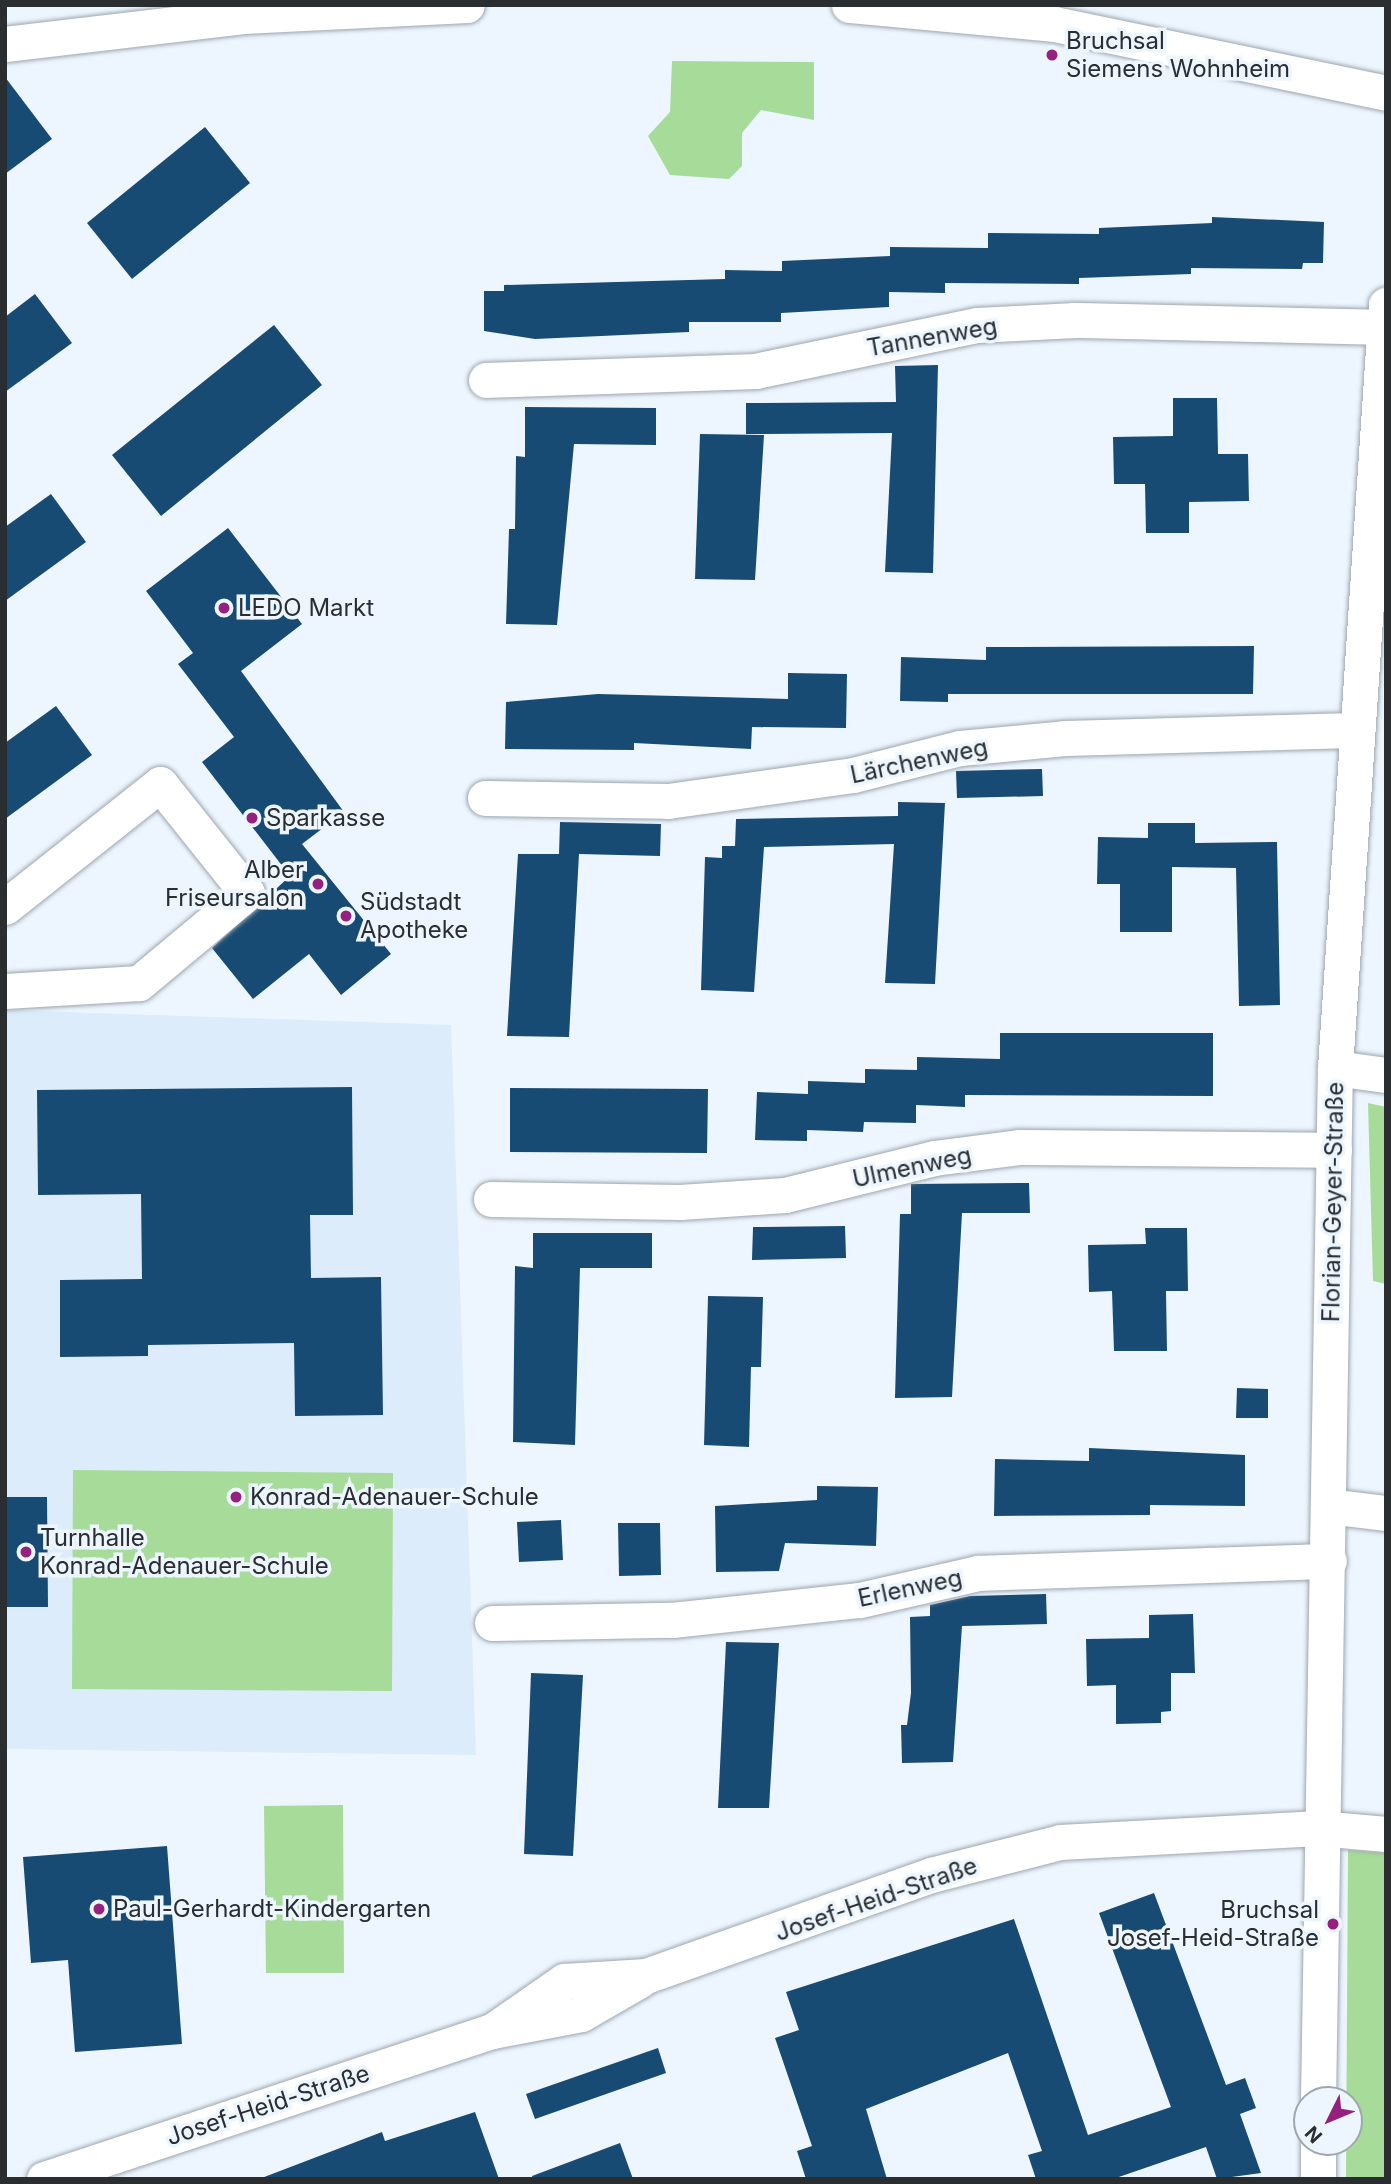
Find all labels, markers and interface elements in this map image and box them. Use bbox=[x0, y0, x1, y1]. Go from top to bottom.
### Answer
place label: Bruchsal Siemens Wohnheim bbox=[1066, 27, 1290, 83]
marker: Bruchsal Siemens Wohnheim bbox=[1044, 47, 1060, 63]
street label: Tannenweg bbox=[865, 311, 999, 363]
place label: LEDO Markt bbox=[238, 594, 374, 622]
marker: LEDO Markt bbox=[216, 600, 232, 616]
street label: Lärchenweg bbox=[848, 732, 990, 790]
place label: Sparkasse bbox=[266, 804, 385, 832]
marker: Sparkasse bbox=[244, 810, 260, 826]
place label: Alber Friseursalon bbox=[165, 856, 304, 912]
marker: Alber Friseursalon bbox=[310, 876, 326, 892]
place label: Südstadt Apotheke bbox=[360, 888, 468, 944]
marker: Südstadt Apotheke bbox=[338, 908, 354, 924]
street label: Florian-Geyer-Straße bbox=[1317, 1082, 1349, 1322]
street label: Ulmenweg bbox=[850, 1140, 974, 1194]
place label: Konrad-Adenauer-Schule bbox=[250, 1483, 539, 1511]
marker: Konrad-Adenauer-Schule bbox=[228, 1489, 244, 1505]
place label: Turnhalle Konrad-Adenauer-Schule bbox=[40, 1524, 329, 1580]
marker: Turnhalle Konrad-Adenauer-Schule bbox=[18, 1544, 34, 1560]
street label: Erlenweg bbox=[855, 1563, 965, 1613]
street label: Josef-Heid-Straße bbox=[771, 1851, 981, 1947]
place label: Paul-Gerhardt-Kindergarten bbox=[113, 1895, 431, 1923]
place label: Bruchsal Josef-Heid-Straße bbox=[1107, 1896, 1319, 1952]
marker: Paul-Gerhardt-Kindergarten bbox=[91, 1901, 107, 1917]
marker: Bruchsal Josef-Heid-Straße bbox=[1325, 1916, 1341, 1932]
street label: Josef-Heid-Straße bbox=[163, 2059, 373, 2151]
north arrow bbox=[1293, 2086, 1363, 2156]
text: N bbox=[1300, 2121, 1327, 2147]

